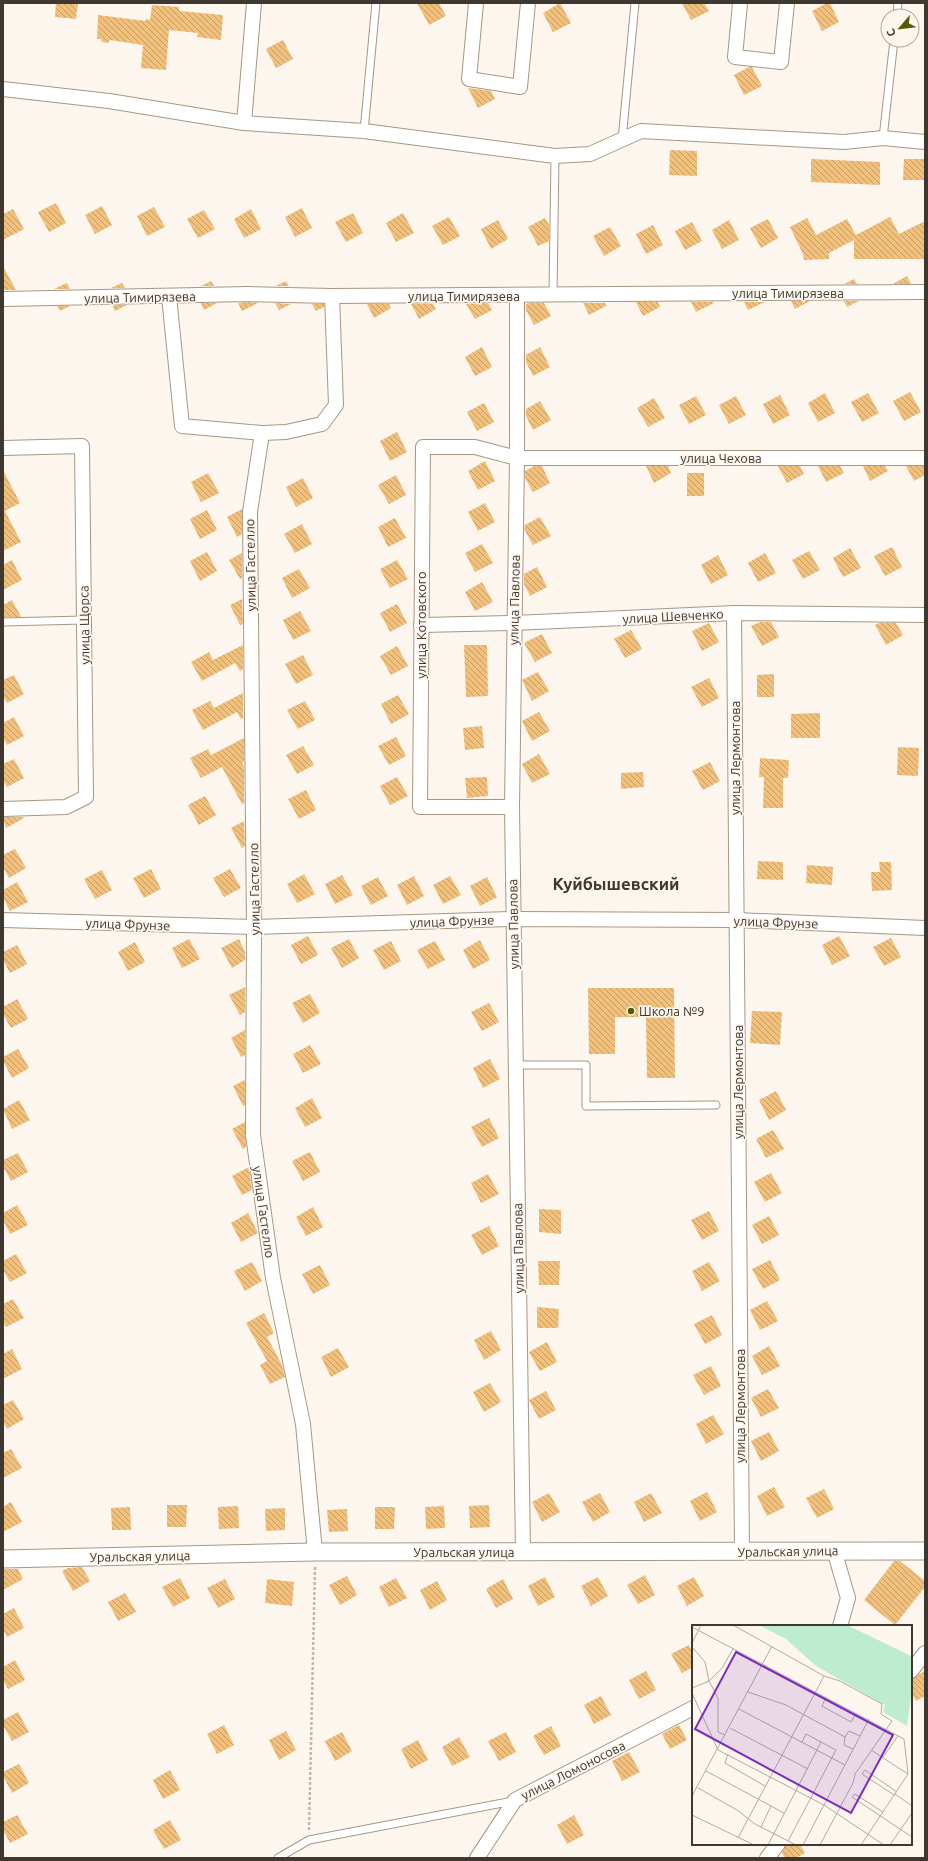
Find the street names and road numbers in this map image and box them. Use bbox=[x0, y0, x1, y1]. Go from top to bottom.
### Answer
street label: улица Тимирязева bbox=[732, 286, 844, 300]
street label: улица Тимирязева bbox=[84, 289, 196, 305]
street label: улица Тимирязева bbox=[408, 289, 520, 303]
street label: улица Чехова bbox=[680, 451, 762, 465]
street label: улица Гастелло bbox=[242, 519, 258, 611]
street label: улица Павлова bbox=[506, 555, 522, 645]
street label: улица Котовского bbox=[414, 571, 428, 679]
street label: улица Щорса bbox=[76, 585, 92, 665]
street label: улица Шевченко bbox=[622, 606, 724, 626]
street label: улица Лермонтова bbox=[728, 701, 742, 815]
street label: улица Гастелло bbox=[246, 843, 262, 935]
street label: улица Павлова bbox=[505, 879, 521, 969]
street label: улица Фрунзе bbox=[409, 913, 495, 929]
street label: улица Фрунзе bbox=[733, 914, 819, 930]
street label: улица Фрунзе bbox=[85, 916, 171, 932]
street label: улица Лермонтова bbox=[731, 1025, 745, 1139]
street label: улица Гастелло bbox=[251, 1165, 277, 1259]
street label: улица Павлова bbox=[510, 1203, 526, 1293]
street label: улица Лермонтова bbox=[733, 1349, 747, 1463]
street label: Уральская улица bbox=[737, 1543, 839, 1559]
street label: Уральская улица bbox=[414, 1545, 514, 1559]
street label: Уральская улица bbox=[89, 1548, 191, 1564]
street label: улица Ломоносова bbox=[519, 1738, 627, 1802]

